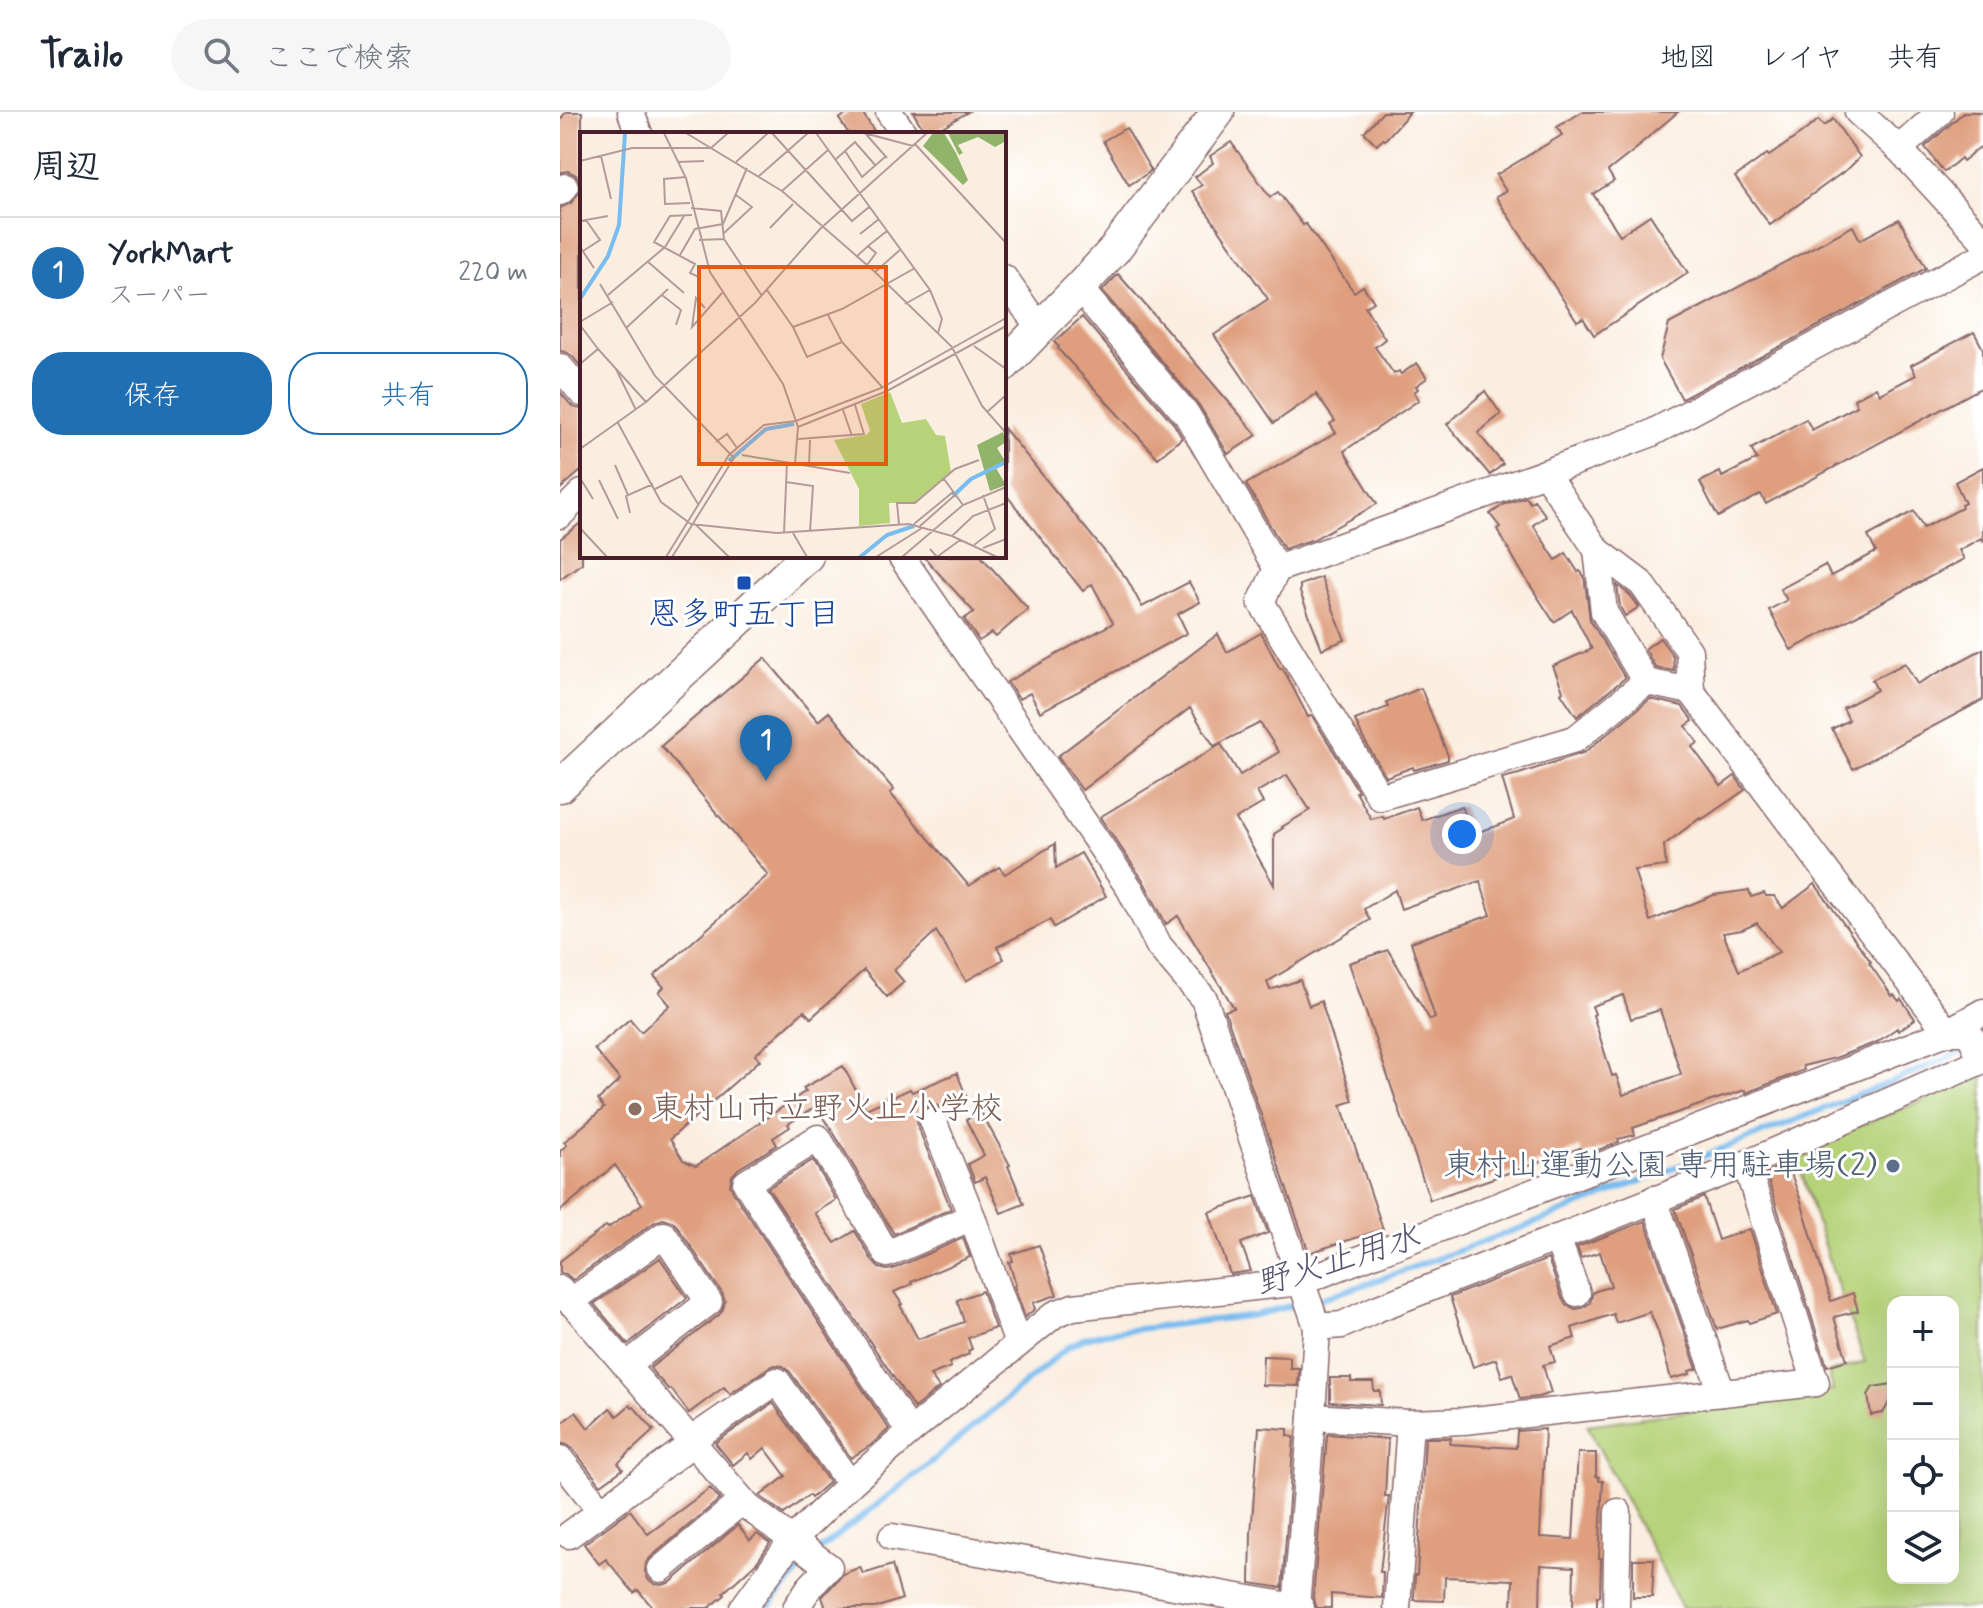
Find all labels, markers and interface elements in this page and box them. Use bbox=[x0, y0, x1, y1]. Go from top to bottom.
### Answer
search box bbox=[171, 19, 731, 91]
text: Trailo bbox=[40, 31, 123, 80]
icon: search bbox=[199, 33, 243, 77]
text: ここで検索 bbox=[263, 39, 413, 78]
text: 地図 bbox=[1660, 40, 1716, 77]
text: レイヤ bbox=[1760, 40, 1843, 77]
text: 共有 bbox=[1887, 40, 1943, 77]
inset map bbox=[580, 132, 1006, 558]
text: 周辺 bbox=[32, 145, 100, 190]
text: YorkMart bbox=[108, 234, 233, 273]
text: 1 bbox=[52, 256, 64, 290]
text: 220 m bbox=[458, 256, 528, 290]
text: スーパー bbox=[108, 279, 211, 313]
button: 保存 bbox=[32, 352, 272, 435]
button: 共有 bbox=[288, 352, 528, 435]
marker: 恩多町五丁目 bbox=[735, 574, 753, 592]
place label: 恩多町五丁目 bbox=[648, 594, 840, 636]
pin: 1 bbox=[740, 715, 792, 781]
your location bbox=[1442, 814, 1482, 854]
place label: 東村山市立野火止小学校 bbox=[651, 1088, 1003, 1130]
marker: 東村山市立野火止小学校 bbox=[626, 1100, 644, 1118]
place label: 東村山運動公園 専用駐車場(2) bbox=[1444, 1145, 1877, 1187]
marker: 東村山運動公園 専用駐車場(2) bbox=[1884, 1157, 1902, 1175]
water label: 野火止用水 bbox=[1250, 1215, 1426, 1307]
map controls bbox=[1887, 1296, 1959, 1584]
button: + bbox=[1887, 1296, 1959, 1368]
button: − bbox=[1887, 1368, 1959, 1440]
button: locate bbox=[1887, 1440, 1959, 1512]
button: layers bbox=[1887, 1512, 1959, 1584]

